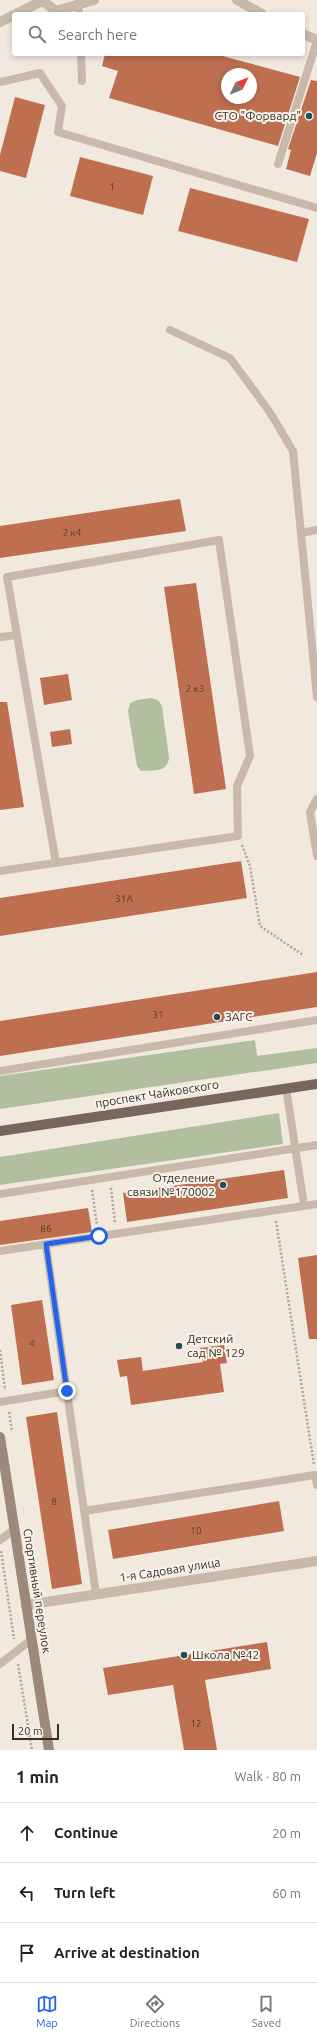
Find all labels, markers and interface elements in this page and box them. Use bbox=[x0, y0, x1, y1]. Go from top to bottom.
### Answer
search box bbox=[12, 12, 305, 56]
icon: search bbox=[26, 23, 48, 45]
text: Search here bbox=[58, 26, 137, 43]
north arrow bbox=[221, 68, 257, 104]
place label: СТО "Форвард" bbox=[215, 109, 301, 122]
marker: СТО "Форвард" bbox=[304, 111, 314, 121]
house number: 1 bbox=[109, 181, 115, 192]
house number: 2 к4 bbox=[63, 527, 82, 538]
house number: 2 к3 bbox=[186, 683, 204, 694]
house number: 31А bbox=[115, 893, 133, 904]
house number: 31 bbox=[152, 1009, 164, 1020]
place label: ЗАГС bbox=[225, 1010, 253, 1023]
marker: ЗАГС bbox=[212, 1012, 222, 1022]
street label: проспект Чайковского bbox=[94, 1077, 220, 1110]
place label: Отделение связи №170002 bbox=[127, 1171, 215, 1198]
marker: Отделение связи №170002 bbox=[218, 1180, 228, 1190]
house number: 86 bbox=[40, 1223, 52, 1234]
route start bbox=[90, 1227, 108, 1245]
place label: Детский сад № 129 bbox=[187, 1332, 245, 1359]
house number: 4 bbox=[29, 1338, 35, 1349]
marker: Детский сад № 129 bbox=[174, 1341, 184, 1351]
route end bbox=[58, 1382, 76, 1400]
house number: 8 bbox=[51, 1496, 57, 1507]
house number: 10 bbox=[190, 1525, 202, 1536]
street label: Спортивный переулок bbox=[21, 1528, 54, 1654]
street label: 1-я Садовая улица bbox=[119, 1555, 221, 1584]
place label: Школа №42 bbox=[192, 1648, 259, 1661]
marker: Школа №42 bbox=[179, 1650, 189, 1660]
house number: 12 bbox=[190, 1718, 202, 1729]
scale bar bbox=[12, 1722, 59, 1741]
text: 20 m bbox=[18, 1725, 42, 1737]
text: 1 min bbox=[16, 1767, 59, 1786]
text: Walk · 80 m bbox=[235, 1769, 301, 1783]
icon: ahead bbox=[16, 1822, 38, 1844]
text: Continue bbox=[54, 1824, 118, 1841]
text: 20 m bbox=[272, 1826, 301, 1840]
icon: left bbox=[16, 1882, 38, 1904]
text: Turn left bbox=[54, 1884, 115, 1901]
text: 60 m bbox=[272, 1886, 301, 1900]
icon: arrive bbox=[16, 1942, 38, 1964]
text: Arrive at destination bbox=[54, 1944, 200, 1961]
tab: Map bbox=[36, 1993, 58, 2029]
tab: Directions bbox=[130, 1993, 180, 2029]
tab: Saved bbox=[252, 1993, 281, 2029]

